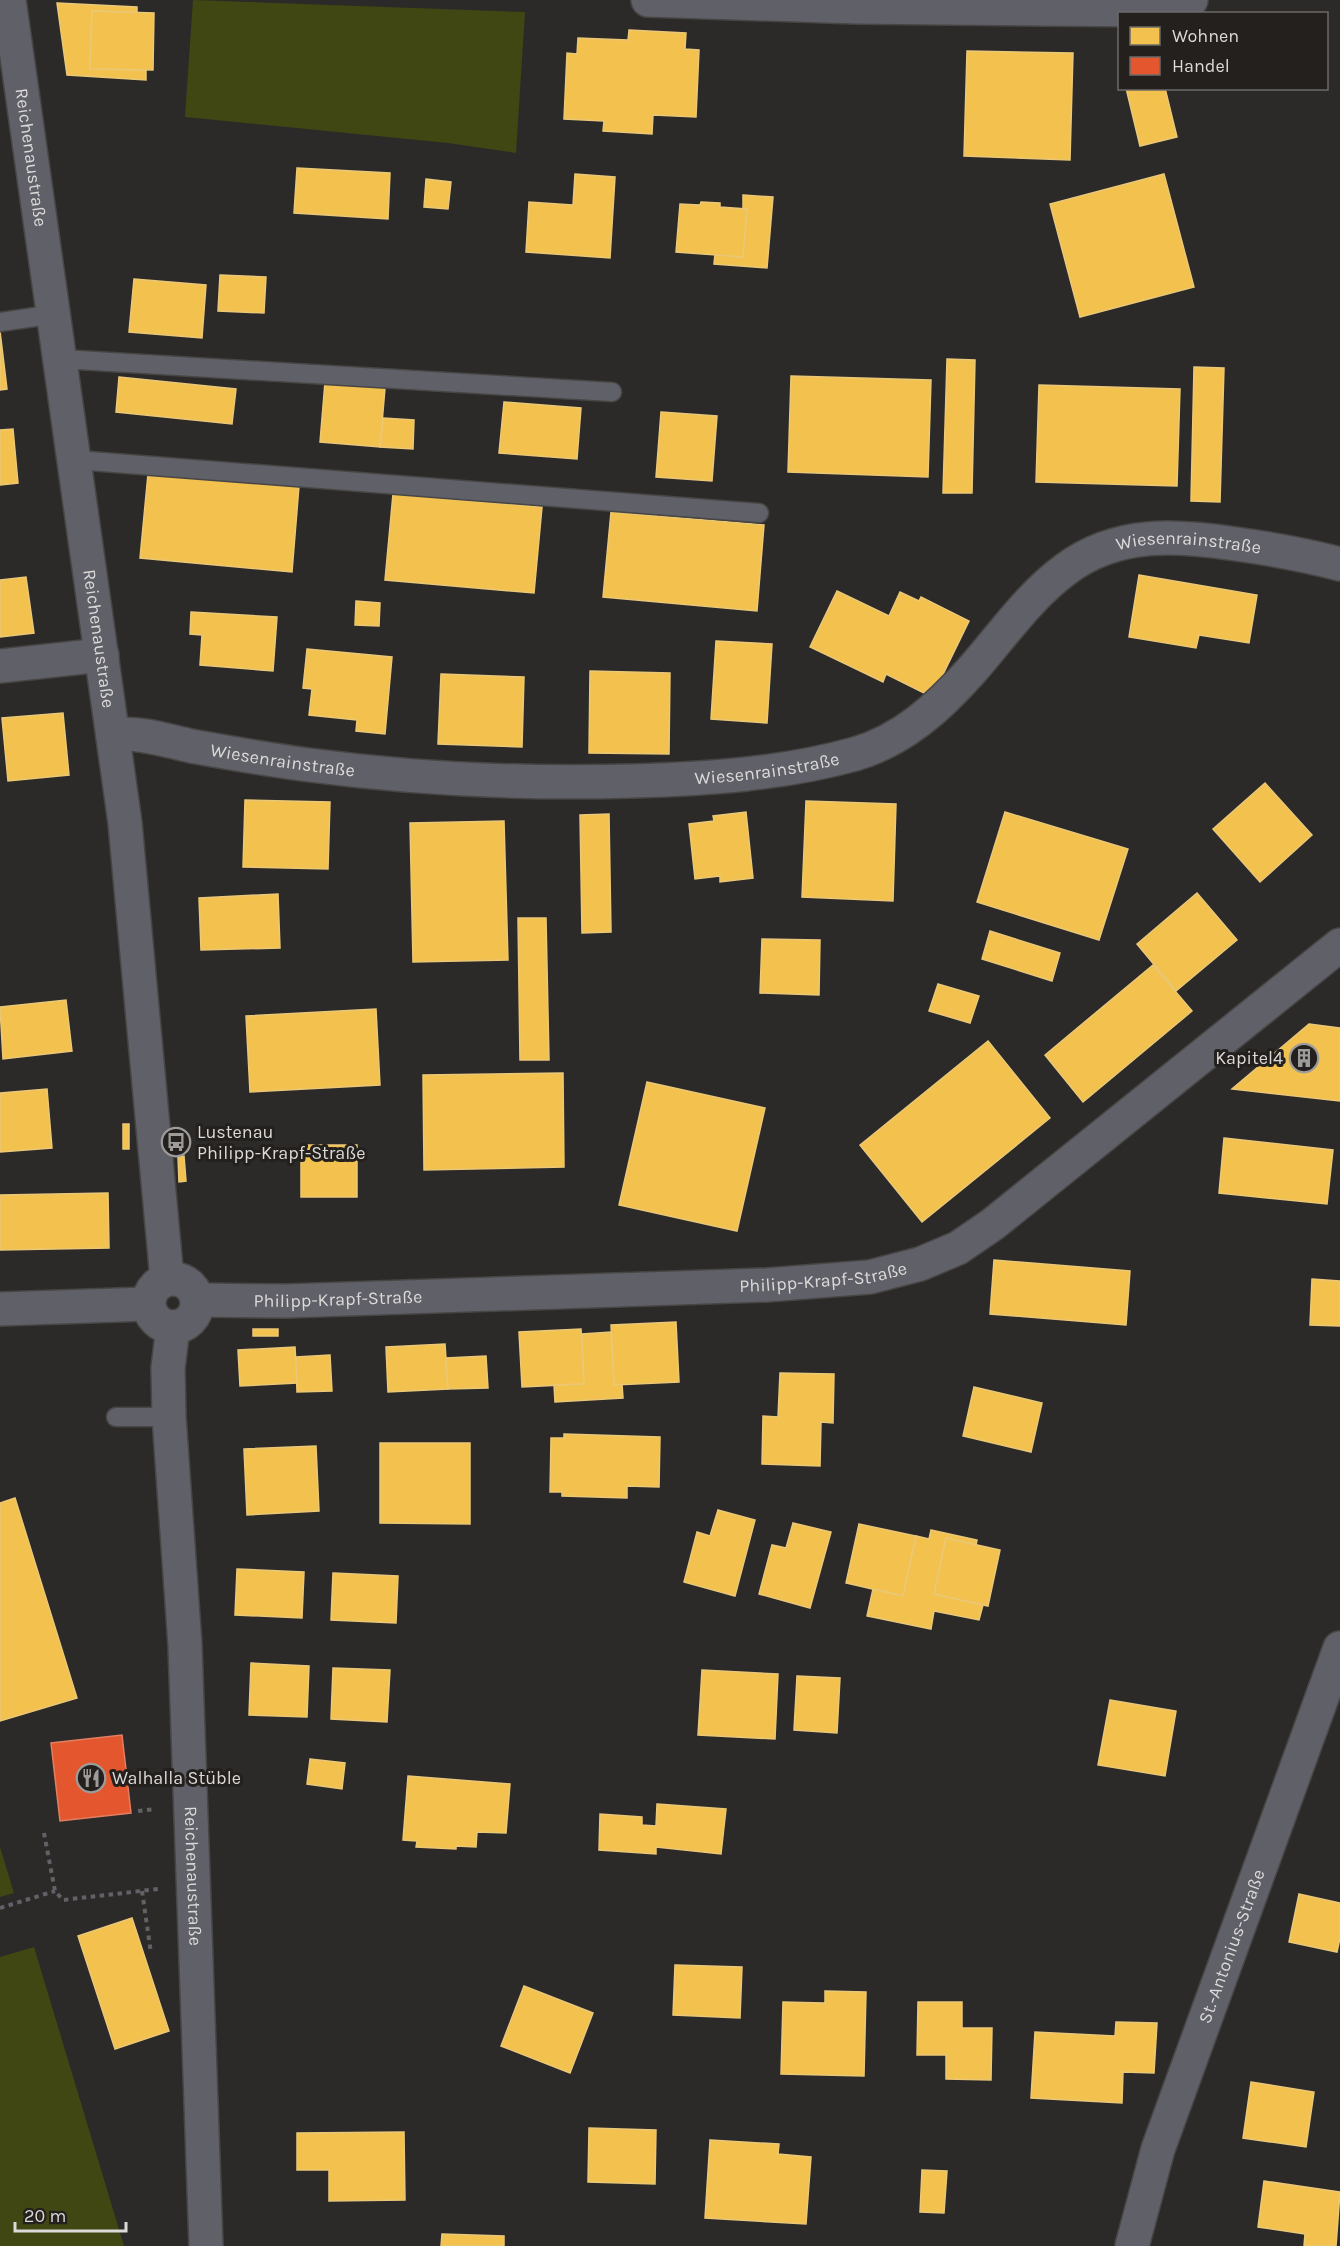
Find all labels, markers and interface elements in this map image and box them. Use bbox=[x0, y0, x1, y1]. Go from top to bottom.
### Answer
legend bbox=[1118, 12, 1328, 90]
text: Wohnen bbox=[1172, 25, 1239, 47]
text: Handel bbox=[1172, 55, 1230, 77]
street label: Reichenaustraße bbox=[11, 87, 52, 228]
street label: Wiesenrainstraße bbox=[1114, 527, 1263, 559]
street label: Reichenaustraße bbox=[78, 568, 120, 709]
street label: Wiesenrainstraße bbox=[209, 739, 356, 781]
street label: Wiesenrainstraße bbox=[694, 748, 841, 789]
building icon: Kapitel4 bbox=[1288, 1042, 1320, 1074]
place label: Kapitel4 bbox=[1215, 1047, 1283, 1069]
place label: Lustenau Philipp-Krapf-Straße bbox=[197, 1121, 366, 1164]
bus stop icon: Lustenau Philipp-Krapf-Straße bbox=[160, 1126, 192, 1158]
street label: Philipp-Krapf-Straße bbox=[739, 1257, 909, 1297]
street label: Philipp-Krapf-Straße bbox=[254, 1285, 423, 1312]
restaurant icon: Walhalla Stüble bbox=[75, 1762, 107, 1794]
place label: Walhalla Stüble bbox=[112, 1767, 241, 1789]
street label: Reichenaustraße bbox=[180, 1806, 207, 1946]
street label: St.-Antonius-Straße bbox=[1194, 1866, 1270, 2026]
scale bar bbox=[15, 2195, 126, 2233]
text: 20 m bbox=[24, 2205, 66, 2227]

